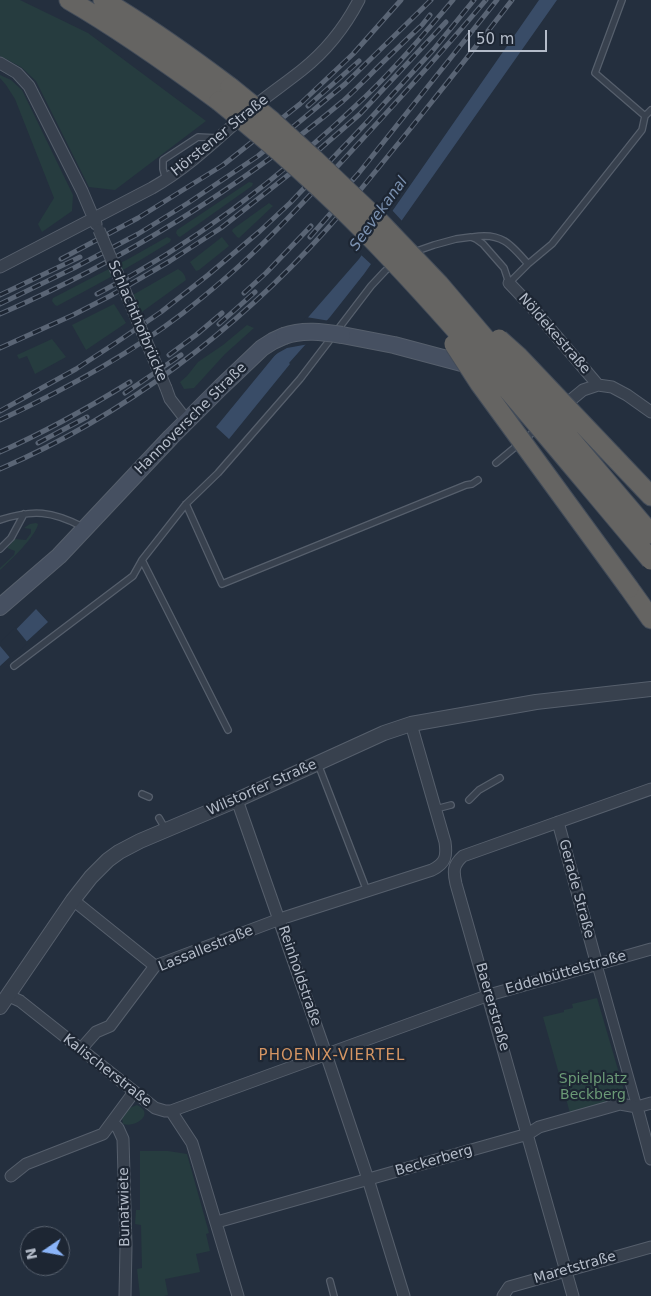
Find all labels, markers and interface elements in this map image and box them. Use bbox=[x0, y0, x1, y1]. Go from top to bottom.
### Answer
scale bar bbox=[471, 20, 550, 52]
text: 50 m bbox=[476, 30, 514, 48]
street label: Hörstener Straße bbox=[168, 92, 272, 180]
water label: Seevekanal bbox=[346, 174, 412, 254]
street label: Schlachthofbrücke bbox=[104, 258, 170, 384]
street label: Nöldekestraße bbox=[514, 290, 594, 378]
street label: Hannoversche Straße bbox=[132, 360, 250, 478]
street label: Wilstorfer Straße bbox=[205, 756, 319, 820]
street label: Gerade Straße bbox=[555, 838, 597, 940]
street label: Lassallestraße bbox=[156, 922, 256, 976]
street label: Reinholdstraße bbox=[274, 924, 324, 1028]
street label: Eddelbüttelstraße bbox=[504, 948, 628, 998]
street label: Baererstraße bbox=[471, 961, 513, 1053]
street label: Kalischerstraße bbox=[59, 1031, 155, 1111]
district label: PHOENIX-VIERTEL bbox=[257, 1047, 407, 1065]
park label: Spielplatz Beckberg bbox=[559, 1071, 627, 1104]
street label: Beckerberg bbox=[393, 1142, 475, 1180]
street label: Bunatwiete bbox=[116, 1167, 134, 1247]
north arrow bbox=[20, 1226, 70, 1276]
text: N bbox=[22, 1247, 40, 1261]
street label: Maretstraße bbox=[532, 1248, 618, 1288]

